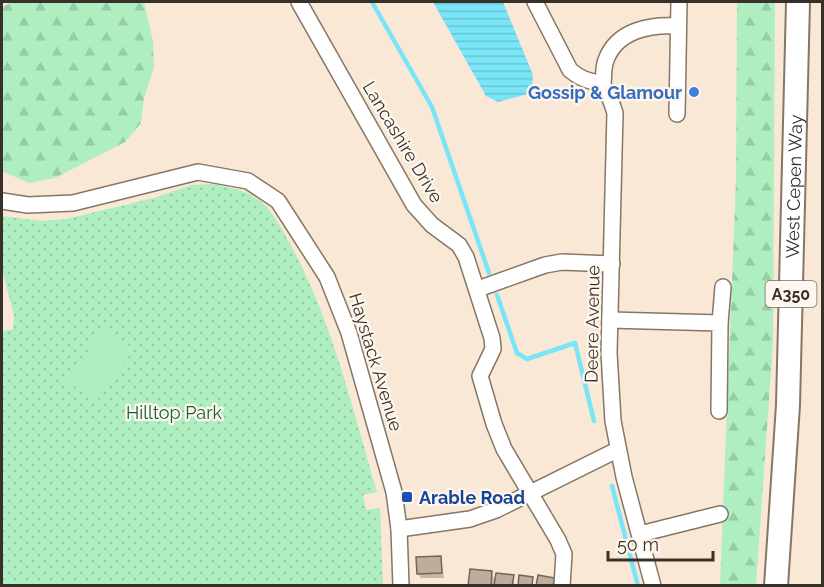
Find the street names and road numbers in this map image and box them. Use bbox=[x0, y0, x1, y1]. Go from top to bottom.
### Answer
street label: Lancashire Drive bbox=[359, 78, 448, 207]
street label: West Cepen Way bbox=[781, 114, 806, 259]
street label: Deere Avenue bbox=[580, 265, 604, 383]
road number: A350 bbox=[766, 281, 816, 307]
street label: Haystack Avenue bbox=[345, 290, 407, 434]

